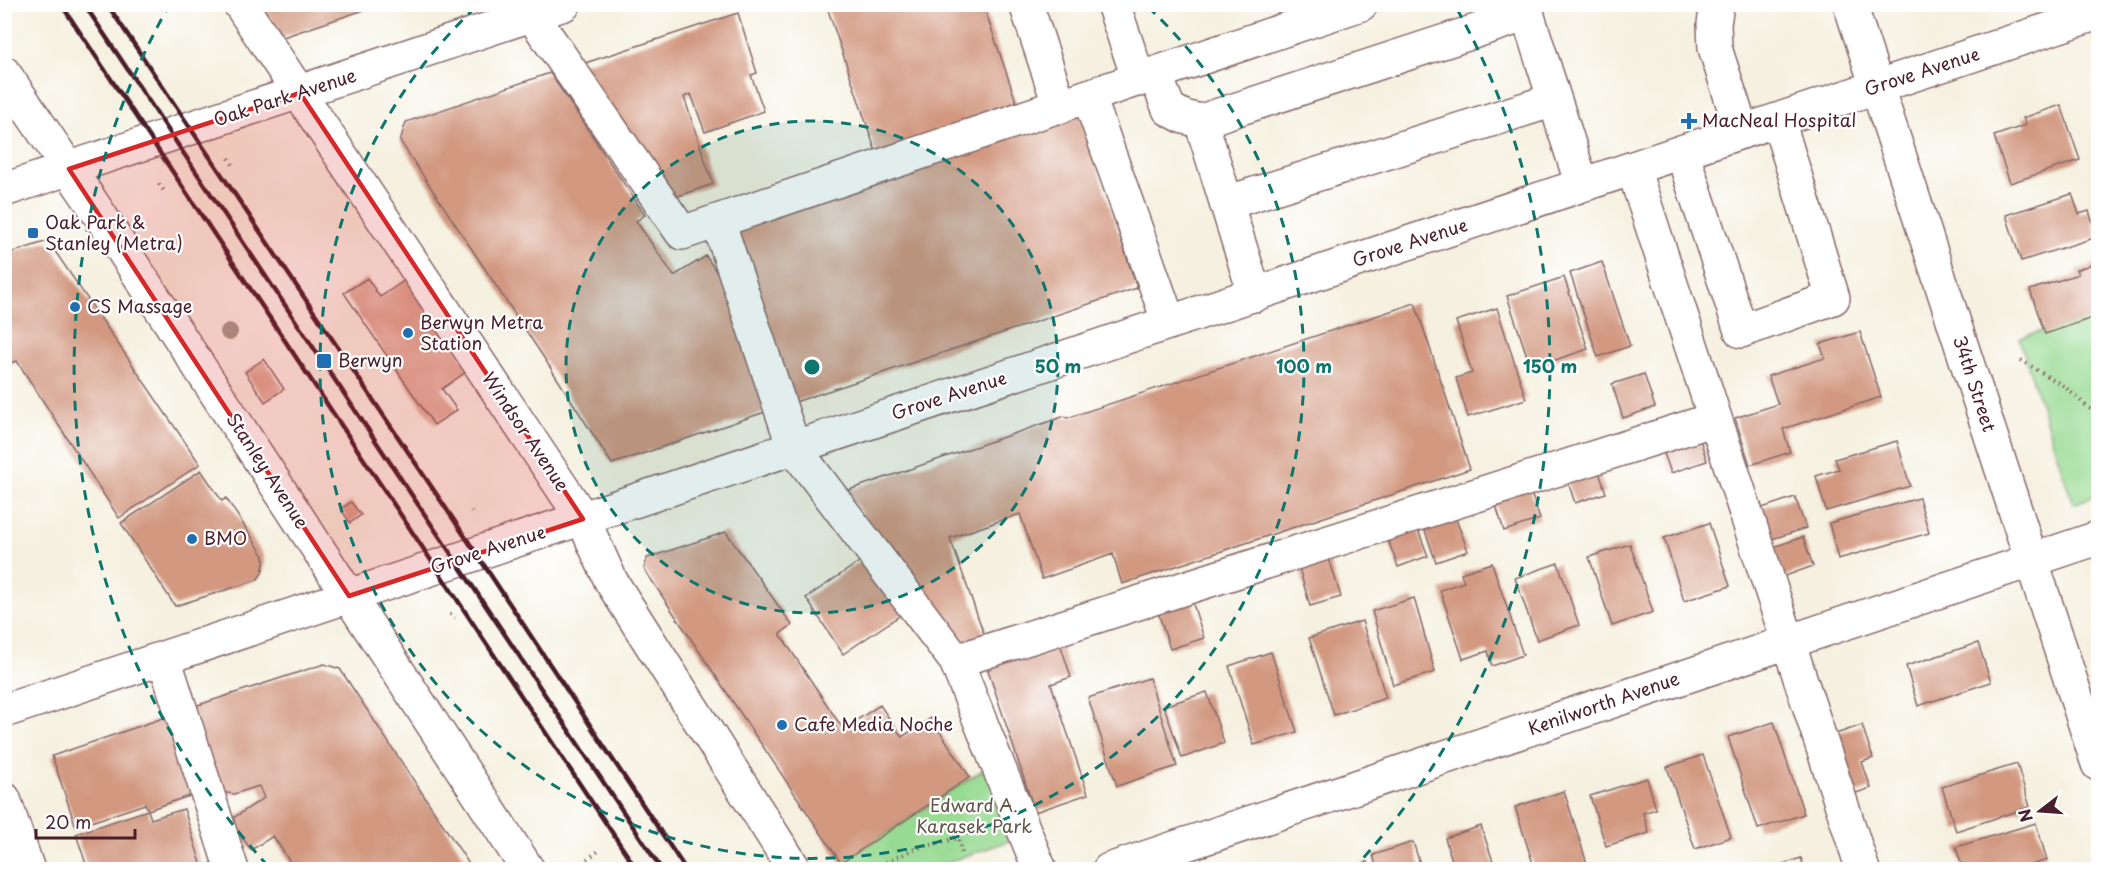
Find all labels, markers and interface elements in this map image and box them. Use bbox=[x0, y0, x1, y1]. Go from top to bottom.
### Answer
street label: Grove Avenue bbox=[1861, 39, 1983, 102]
street label: Oak Park Avenue bbox=[210, 61, 360, 132]
place label: MacNeal Hospital bbox=[1702, 106, 1856, 133]
marker: MacNeal Hospital bbox=[1680, 112, 1698, 130]
place label: Oak Park & Stanley (Metra) bbox=[45, 208, 183, 256]
street label: Grove Avenue bbox=[1349, 210, 1471, 273]
marker: Oak Park & Stanley (Metra) bbox=[26, 226, 40, 240]
place label: CS Massage bbox=[87, 292, 192, 319]
marker: CS Massage bbox=[68, 300, 82, 314]
place label: Berwyn Metra Station bbox=[420, 308, 543, 356]
marker: Berwyn Metra Station bbox=[401, 326, 415, 340]
street label: 34th Street bbox=[1947, 332, 2004, 435]
place label: Berwyn bbox=[338, 346, 403, 373]
marker: Berwyn bbox=[315, 352, 333, 370]
text: 50 m bbox=[1035, 352, 1081, 379]
text: 100 m bbox=[1276, 352, 1332, 379]
text: 150 m bbox=[1523, 352, 1577, 379]
centre of rings bbox=[802, 357, 822, 377]
street label: Grove Avenue bbox=[888, 363, 1010, 426]
street label: Windsor Avenue bbox=[476, 366, 576, 497]
street label: Stanley Avenue bbox=[221, 407, 316, 534]
street label: Grove Avenue bbox=[427, 517, 549, 580]
place label: BMO bbox=[204, 524, 247, 551]
marker: BMO bbox=[185, 532, 199, 546]
street label: Kenilworth Avenue bbox=[1524, 664, 1683, 741]
place label: Cafe Media Noche bbox=[794, 710, 953, 737]
marker: Cafe Media Noche bbox=[775, 718, 789, 732]
north arrow bbox=[2010, 781, 2070, 841]
park label: Edward A. Karasek Park bbox=[916, 791, 1032, 839]
scale bar bbox=[36, 802, 135, 840]
text: N bbox=[2011, 806, 2038, 825]
text: 20 m bbox=[45, 808, 91, 835]

